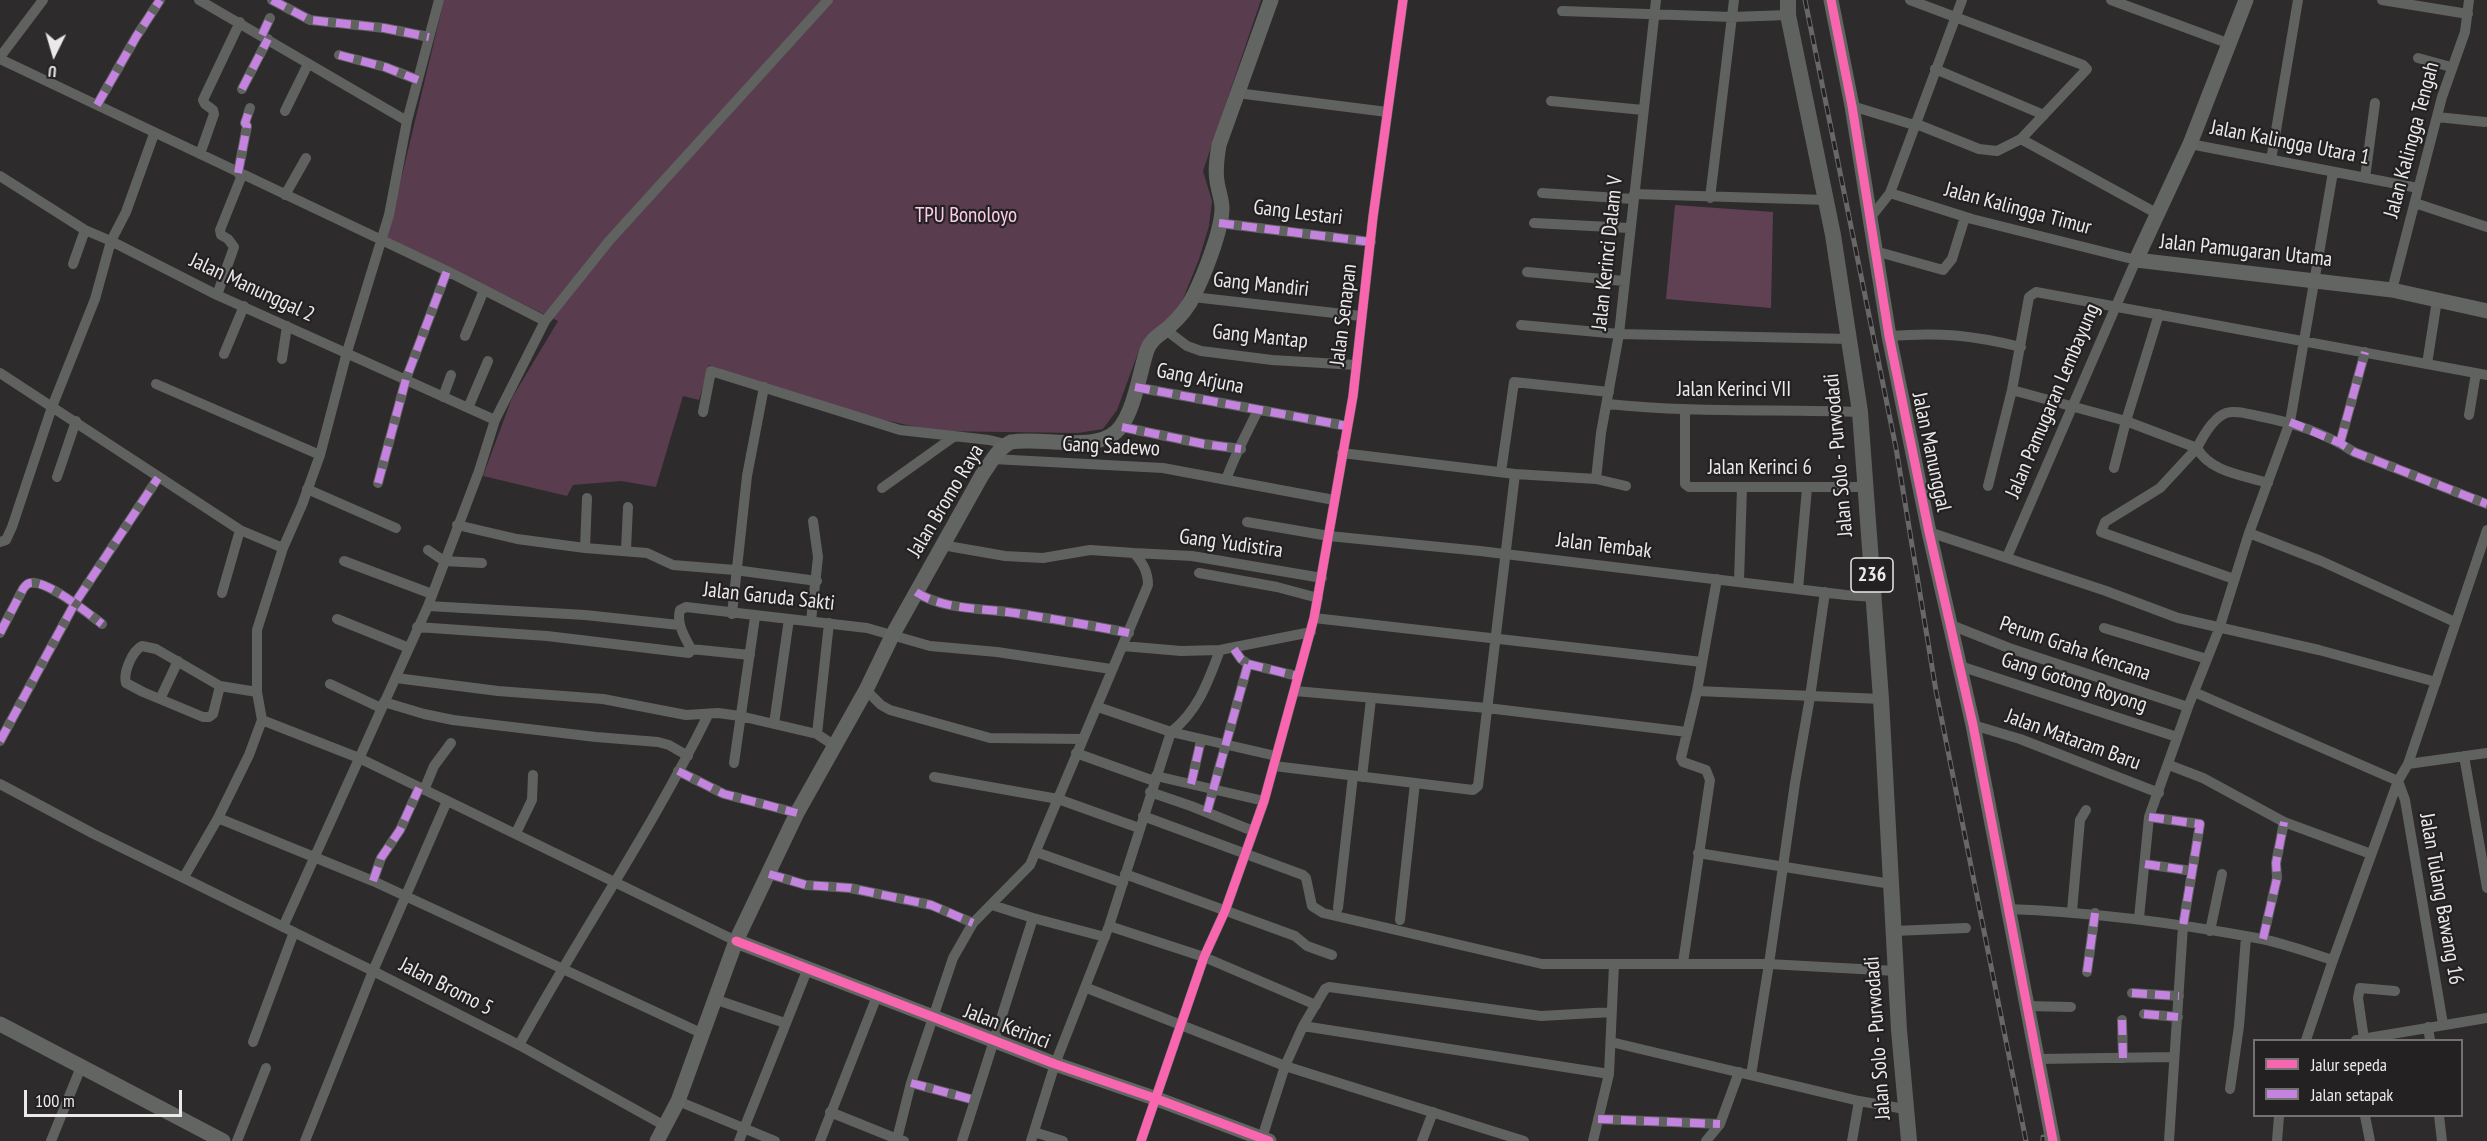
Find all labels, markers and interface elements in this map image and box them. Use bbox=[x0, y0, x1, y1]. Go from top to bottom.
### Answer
north arrow bbox=[24, 24, 84, 84]
street label: Jalan Kalingga Tengah bbox=[2379, 59, 2445, 221]
text: U bbox=[47, 62, 57, 82]
street label: Jalan Kalingga Utara 1 bbox=[2208, 115, 2372, 171]
street label: Jalan Kerinci Dalam V bbox=[1587, 175, 1629, 331]
street label: Jalan Kalingga Timur bbox=[1942, 177, 2094, 241]
street label: Gang Lestari bbox=[1252, 195, 1344, 231]
park label: TPU Bonoloyo bbox=[915, 203, 1017, 229]
street label: Jalan Pamugaran Utama bbox=[2159, 229, 2333, 273]
street label: Jalan Manunggal 2 bbox=[185, 248, 319, 328]
street label: Jalan Senapan bbox=[1325, 263, 1363, 367]
street label: Gang Mandiri bbox=[1212, 267, 1310, 303]
street label: Jalan Pamugaran Lembayung bbox=[2001, 300, 2105, 502]
street label: Gang Mantap bbox=[1211, 319, 1309, 355]
street label: Gang Arjuna bbox=[1154, 358, 1246, 400]
street label: Jalan Solo - Purwodadi bbox=[1819, 372, 1859, 538]
street label: Jalan Kerinci VII bbox=[1677, 377, 1791, 403]
street label: Jalan Manunggal bbox=[1906, 390, 1956, 514]
street label: Gang Sadewo bbox=[1062, 432, 1160, 462]
street label: Jalan Bromo Raya bbox=[902, 440, 990, 562]
street label: Jalan Kerinci 6 bbox=[1708, 455, 1812, 481]
street label: Gang Yudistira bbox=[1178, 524, 1284, 564]
street label: Jalan Tembak bbox=[1555, 528, 1653, 564]
road number: 236 bbox=[1851, 558, 1893, 592]
street label: Jalan Garuda Sakti bbox=[702, 578, 836, 616]
street label: Perum Graha Kencana bbox=[1996, 611, 2154, 687]
street label: Gang Gotong Royong bbox=[1998, 648, 2150, 718]
street label: Jalan Mataram Baru bbox=[2002, 704, 2144, 776]
street label: Jalan Tulang Bawang 16 bbox=[2413, 811, 2469, 987]
street label: Jalan Bromo 5 bbox=[395, 953, 497, 1021]
street label: Jalan Solo - Purwodadi bbox=[1860, 955, 1896, 1121]
street label: Jalan Kerinci bbox=[960, 999, 1054, 1055]
legend bbox=[2253, 1039, 2463, 1117]
text: Jalur sepeda bbox=[2311, 1053, 2387, 1076]
scale bar bbox=[27, 1078, 184, 1116]
text: Jalan setapak bbox=[2311, 1083, 2393, 1106]
text: 100 m bbox=[35, 1089, 75, 1112]

